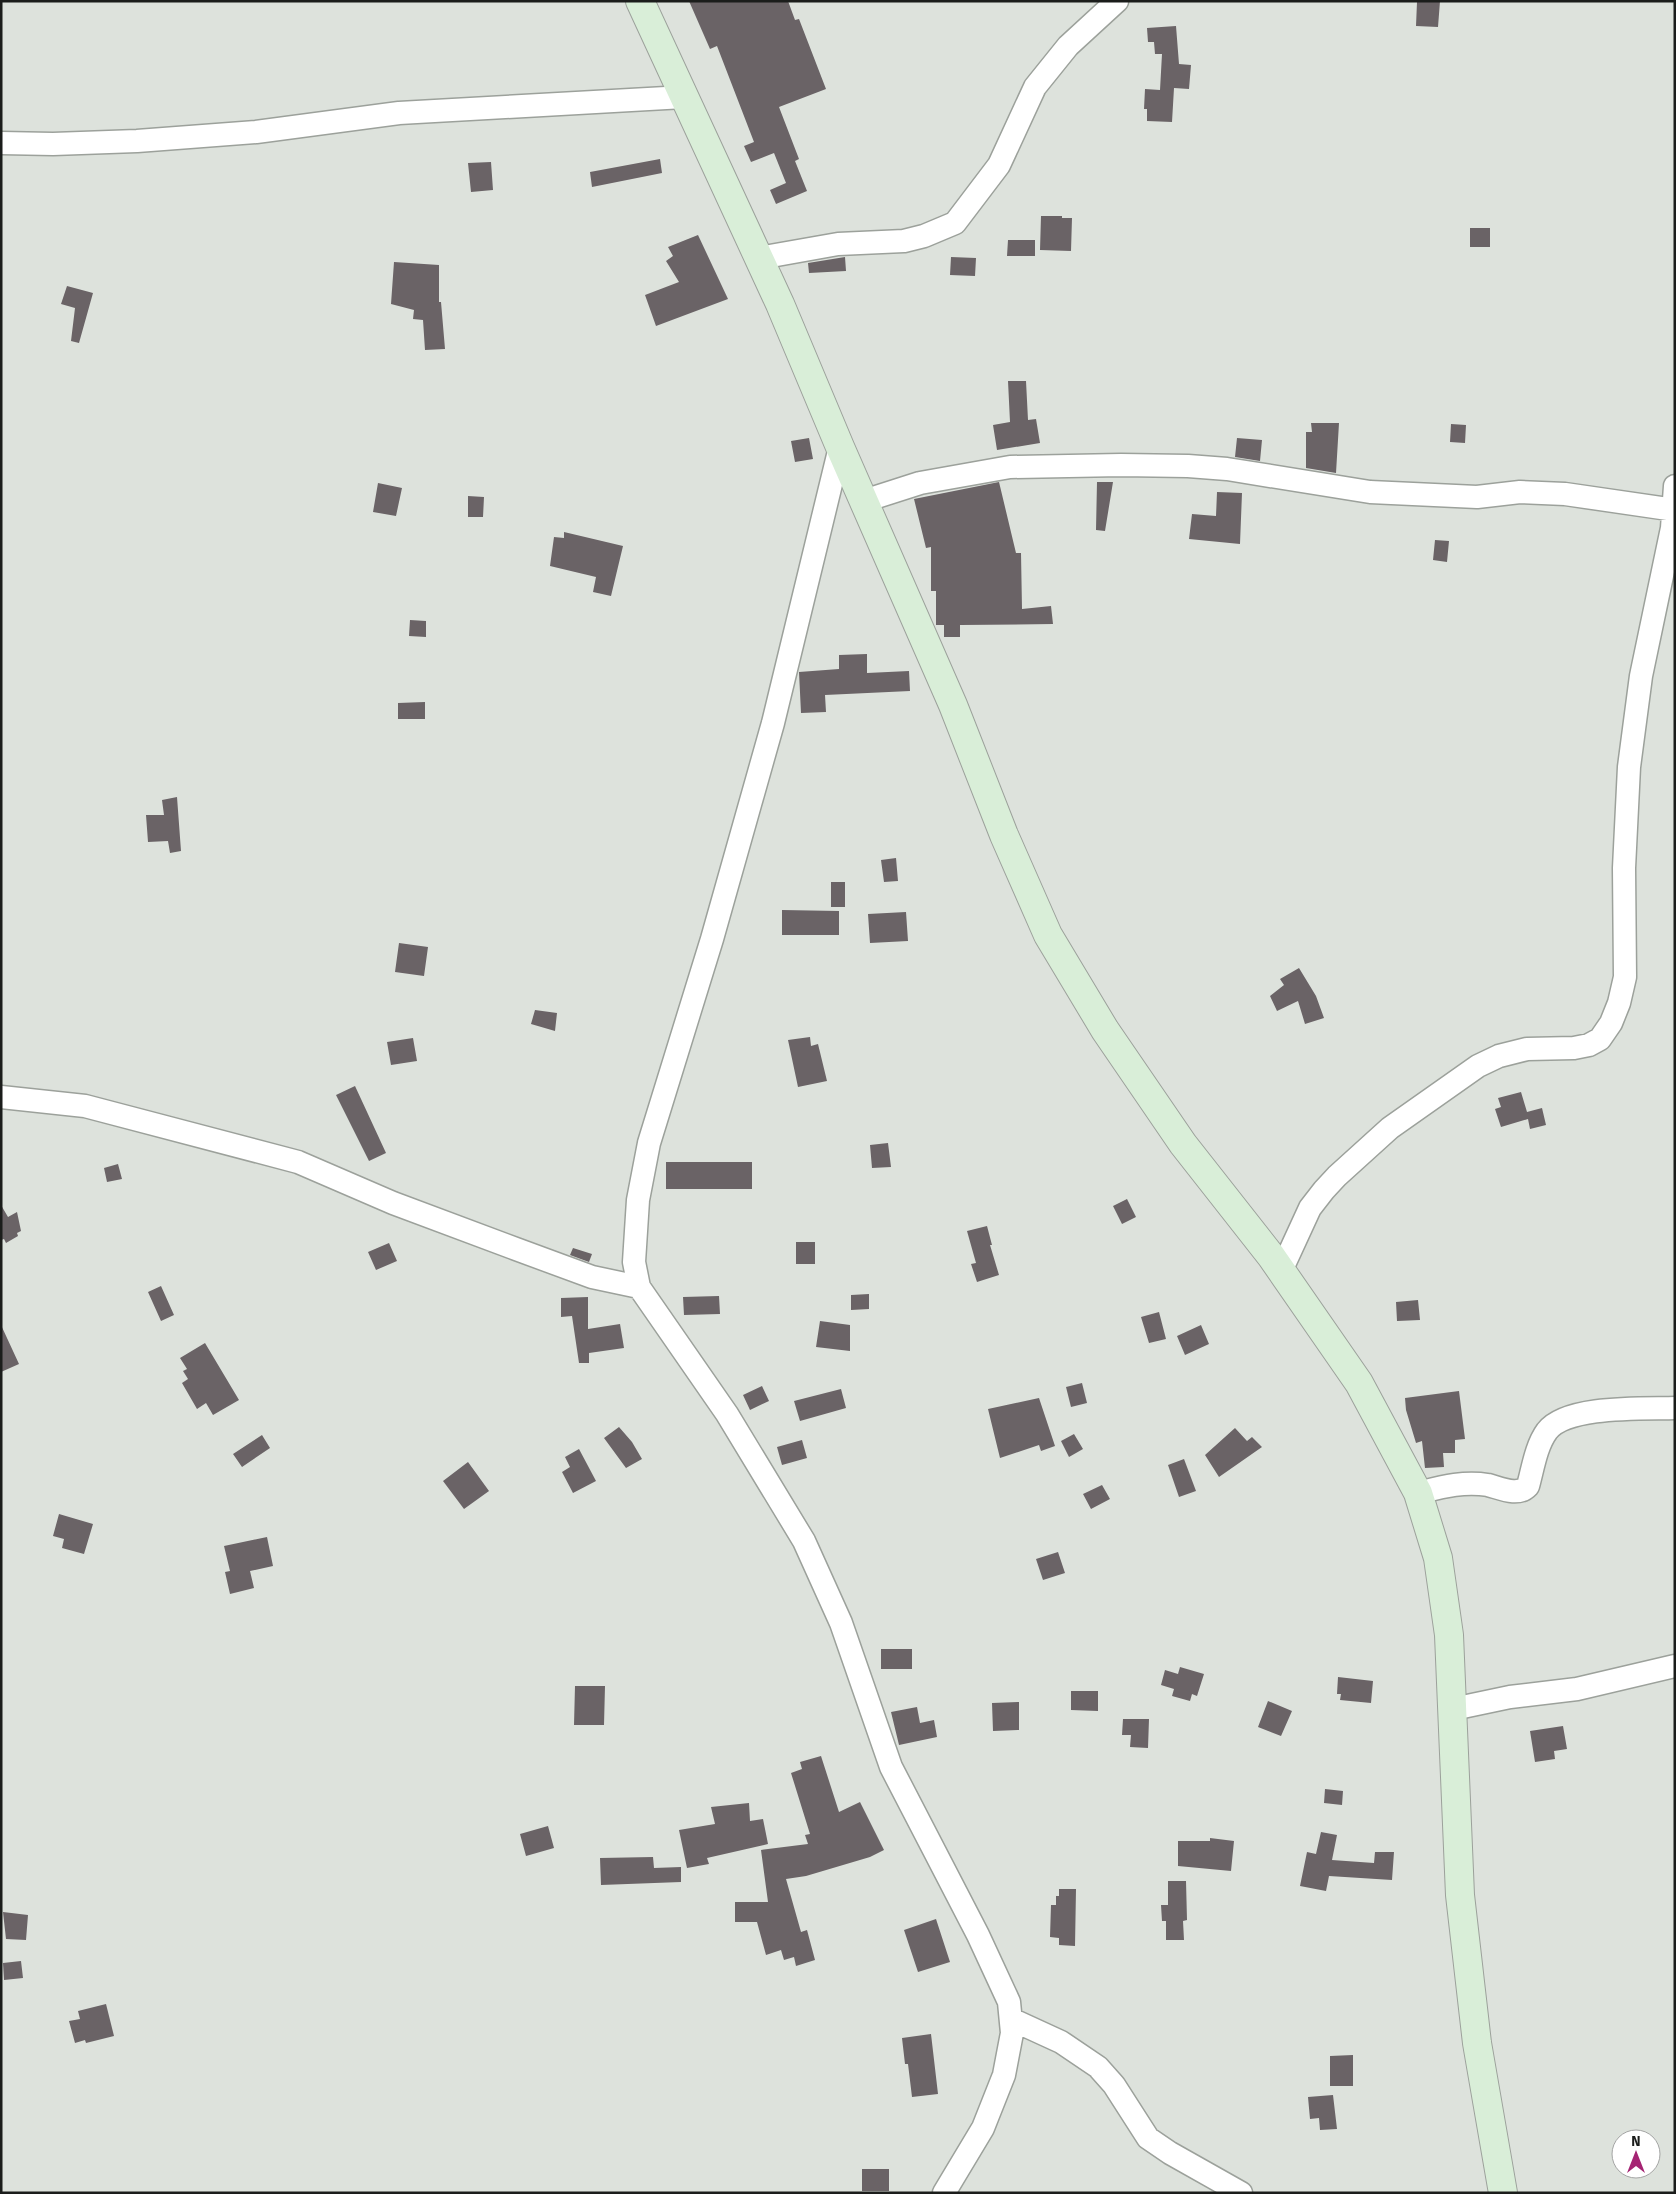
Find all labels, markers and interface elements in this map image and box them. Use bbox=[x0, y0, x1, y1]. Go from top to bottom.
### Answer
north arrow bbox=[1611, 2129, 1661, 2179]
text: N bbox=[1631, 2133, 1641, 2150]

